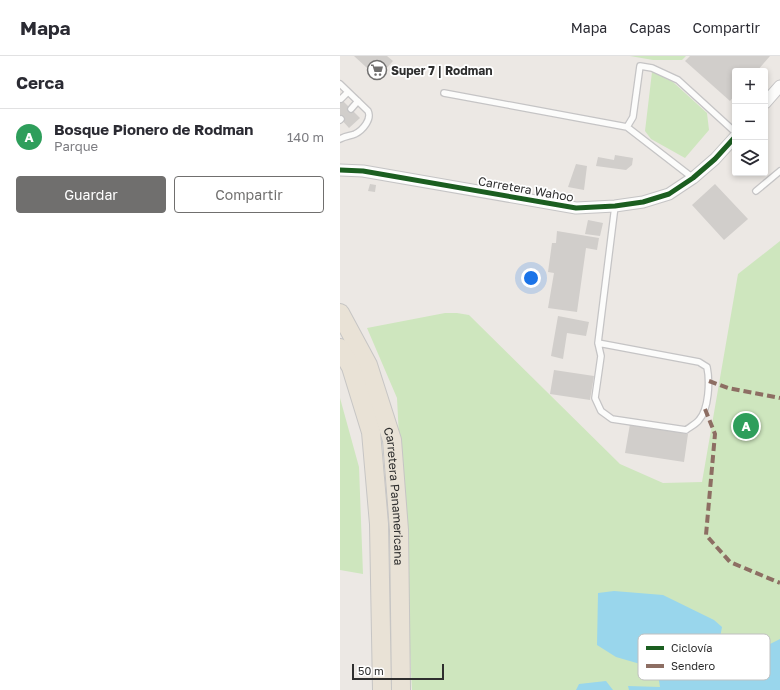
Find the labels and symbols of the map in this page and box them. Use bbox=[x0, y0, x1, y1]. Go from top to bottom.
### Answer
supermarket icon: Super 7 | Rodman bbox=[366, 59, 388, 81]
place label: Super 7 | Rodman bbox=[391, 63, 492, 78]
street label: Carretera Wahoo bbox=[477, 173, 575, 205]
your location bbox=[521, 268, 541, 288]
pin: A bbox=[733, 411, 759, 441]
street label: Carretera Panamericana bbox=[381, 425, 407, 566]
legend bbox=[638, 634, 770, 680]
text: Ciclovía bbox=[671, 641, 713, 654]
text: Sendero bbox=[671, 659, 716, 672]
scale bar bbox=[352, 662, 444, 681]

